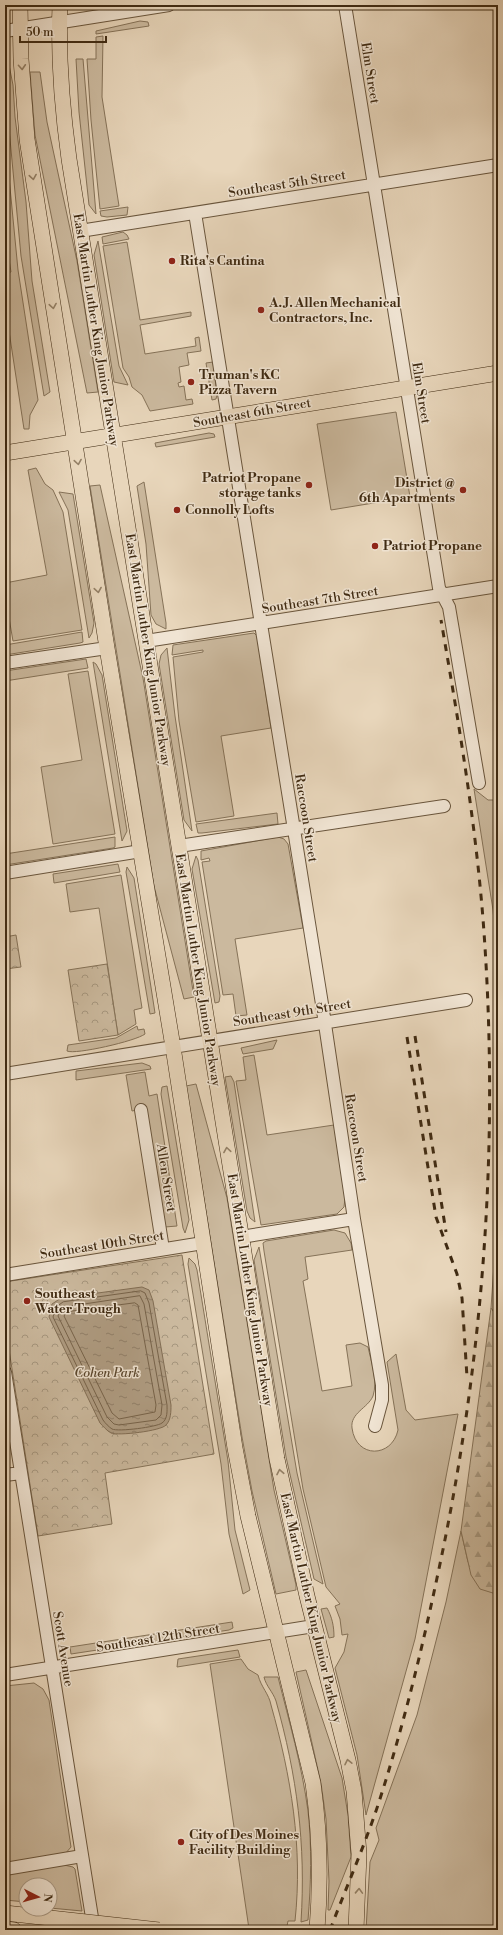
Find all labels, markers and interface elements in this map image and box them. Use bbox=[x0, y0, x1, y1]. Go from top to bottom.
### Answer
scale bar bbox=[20, 18, 106, 44]
text: 50 m bbox=[26, 25, 54, 40]
street label: Elm Street bbox=[357, 41, 383, 105]
one-way arrow bbox=[17, 64, 26, 70]
street label: Southeast 5th Street bbox=[227, 167, 347, 201]
one-way arrow bbox=[28, 174, 37, 180]
street label: East Martin Luther King Junior Parkway bbox=[70, 212, 122, 448]
place label: Rita's Cantina bbox=[180, 253, 266, 269]
marker: Rita's Cantina bbox=[167, 256, 177, 266]
place label: A. J. Allen Mechanical Contractors, Inc. bbox=[268, 295, 401, 326]
one-way arrow bbox=[48, 303, 57, 309]
marker: A. J. Allen Mechanical Contractors, Inc. bbox=[256, 305, 266, 315]
street label: Elm Street bbox=[408, 361, 434, 425]
place label: Truman's KC Pizza Tavern bbox=[199, 367, 279, 398]
marker: Truman's KC Pizza Tavern bbox=[186, 377, 196, 387]
street label: Southeast 6th Street bbox=[192, 395, 313, 431]
one-way arrow bbox=[73, 459, 82, 465]
place label: Patriot Propane storage tanks bbox=[202, 470, 301, 501]
place label: District @ 6th Apartments bbox=[359, 475, 455, 506]
marker: Patriot Propane storage tanks bbox=[304, 480, 314, 490]
marker: District @ 6th Apartments bbox=[458, 485, 468, 495]
place label: Connolly Lofts bbox=[185, 502, 275, 518]
marker: Connolly Lofts bbox=[172, 505, 182, 515]
street label: East Martin Luther King Junior Parkway bbox=[122, 532, 174, 768]
place label: Patriot Propane bbox=[383, 538, 482, 554]
marker: Patriot Propane bbox=[370, 541, 380, 551]
street label: Southeast 7th Street bbox=[260, 583, 380, 617]
one-way arrow bbox=[93, 587, 102, 593]
street label: Raccoon Street bbox=[291, 773, 321, 864]
street label: East Martin Luther King Junior Parkway bbox=[172, 852, 224, 1088]
street label: Southeast 9th Street bbox=[232, 996, 353, 1030]
street label: Raccoon Street bbox=[341, 1093, 371, 1184]
street label: Allen Street bbox=[153, 1142, 179, 1214]
one-way arrow bbox=[223, 1147, 232, 1153]
street label: East Martin Luther King Junior Parkway bbox=[224, 1172, 276, 1408]
street label: Southeast 10th Street bbox=[39, 1227, 165, 1263]
place label: Southeast Water Trough bbox=[34, 1286, 121, 1317]
marker: Southeast Water Trough bbox=[22, 1296, 32, 1306]
park label: Cohen Park bbox=[74, 1365, 140, 1381]
one-way arrow bbox=[276, 1469, 284, 1475]
street label: East Martin Luther King Junior Parkway bbox=[277, 1491, 345, 1725]
street label: Scott Avenue bbox=[49, 1610, 77, 1688]
street label: Southeast 12th Street bbox=[95, 1620, 221, 1656]
one-way arrow bbox=[344, 1759, 353, 1765]
place label: City of Des Moines Facility Building bbox=[189, 1827, 299, 1858]
marker: City of Des Moines Facility Building bbox=[176, 1837, 186, 1847]
north arrow bbox=[18, 1877, 58, 1917]
one-way arrow bbox=[355, 1888, 363, 1894]
text: N bbox=[40, 1893, 54, 1903]

